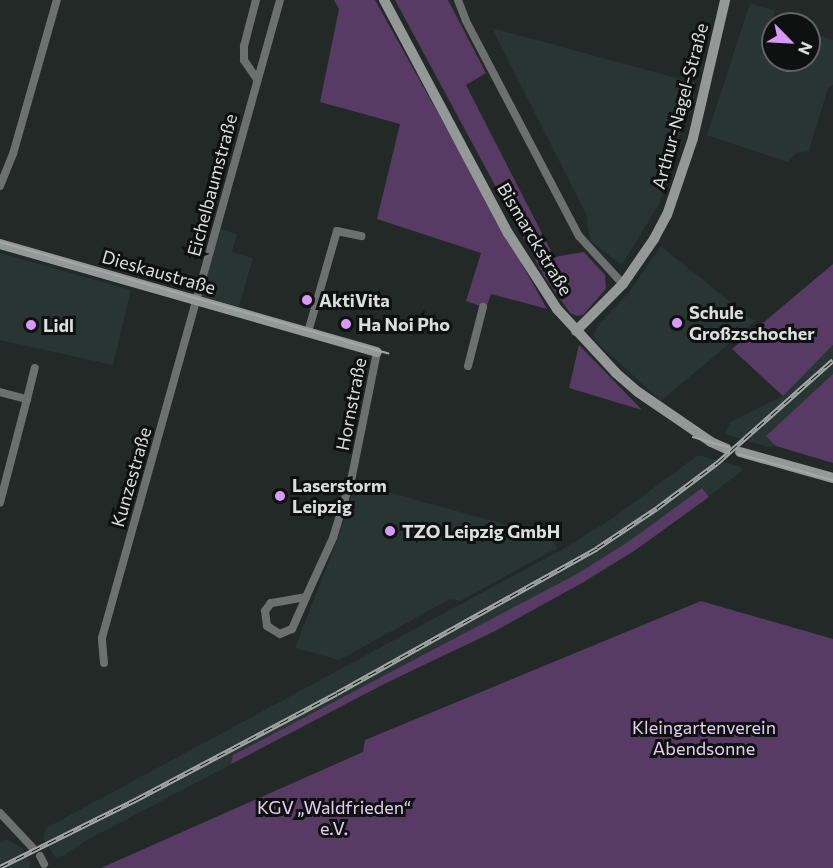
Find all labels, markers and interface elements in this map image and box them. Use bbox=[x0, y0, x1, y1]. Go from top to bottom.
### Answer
north arrow bbox=[761, 12, 821, 72]
street label: Arthur-Nagel-Straße bbox=[647, 21, 713, 191]
text: N bbox=[795, 39, 817, 58]
street label: Eichelbaumstraße bbox=[183, 111, 241, 259]
street label: Bismarckstraße bbox=[493, 179, 577, 299]
street label: Dieskaustraße bbox=[100, 245, 218, 299]
place label: AktiVita bbox=[319, 289, 390, 311]
marker: AktiVita bbox=[300, 293, 314, 307]
place label: Schule Großzschocher bbox=[689, 302, 815, 344]
place label: Ha Noi Pho bbox=[358, 313, 450, 335]
place label: Lidl bbox=[43, 314, 74, 336]
marker: Schule Großzschocher bbox=[670, 316, 684, 330]
marker: Ha Noi Pho bbox=[339, 317, 353, 331]
marker: Lidl bbox=[24, 318, 38, 332]
street label: Hornstraße bbox=[331, 356, 371, 452]
street label: Kunzestraße bbox=[106, 425, 156, 529]
place label: Laserstorm Leipzig bbox=[292, 475, 387, 518]
marker: Laserstorm Leipzig bbox=[273, 489, 287, 503]
place label: TZO Leipzig GmbH bbox=[402, 520, 560, 542]
marker: TZO Leipzig GmbH bbox=[383, 524, 397, 538]
park label: Kleingartenverein Abendsonne bbox=[632, 717, 776, 760]
park label: KGV „Waldfrieden“ e.V. bbox=[257, 797, 411, 840]

